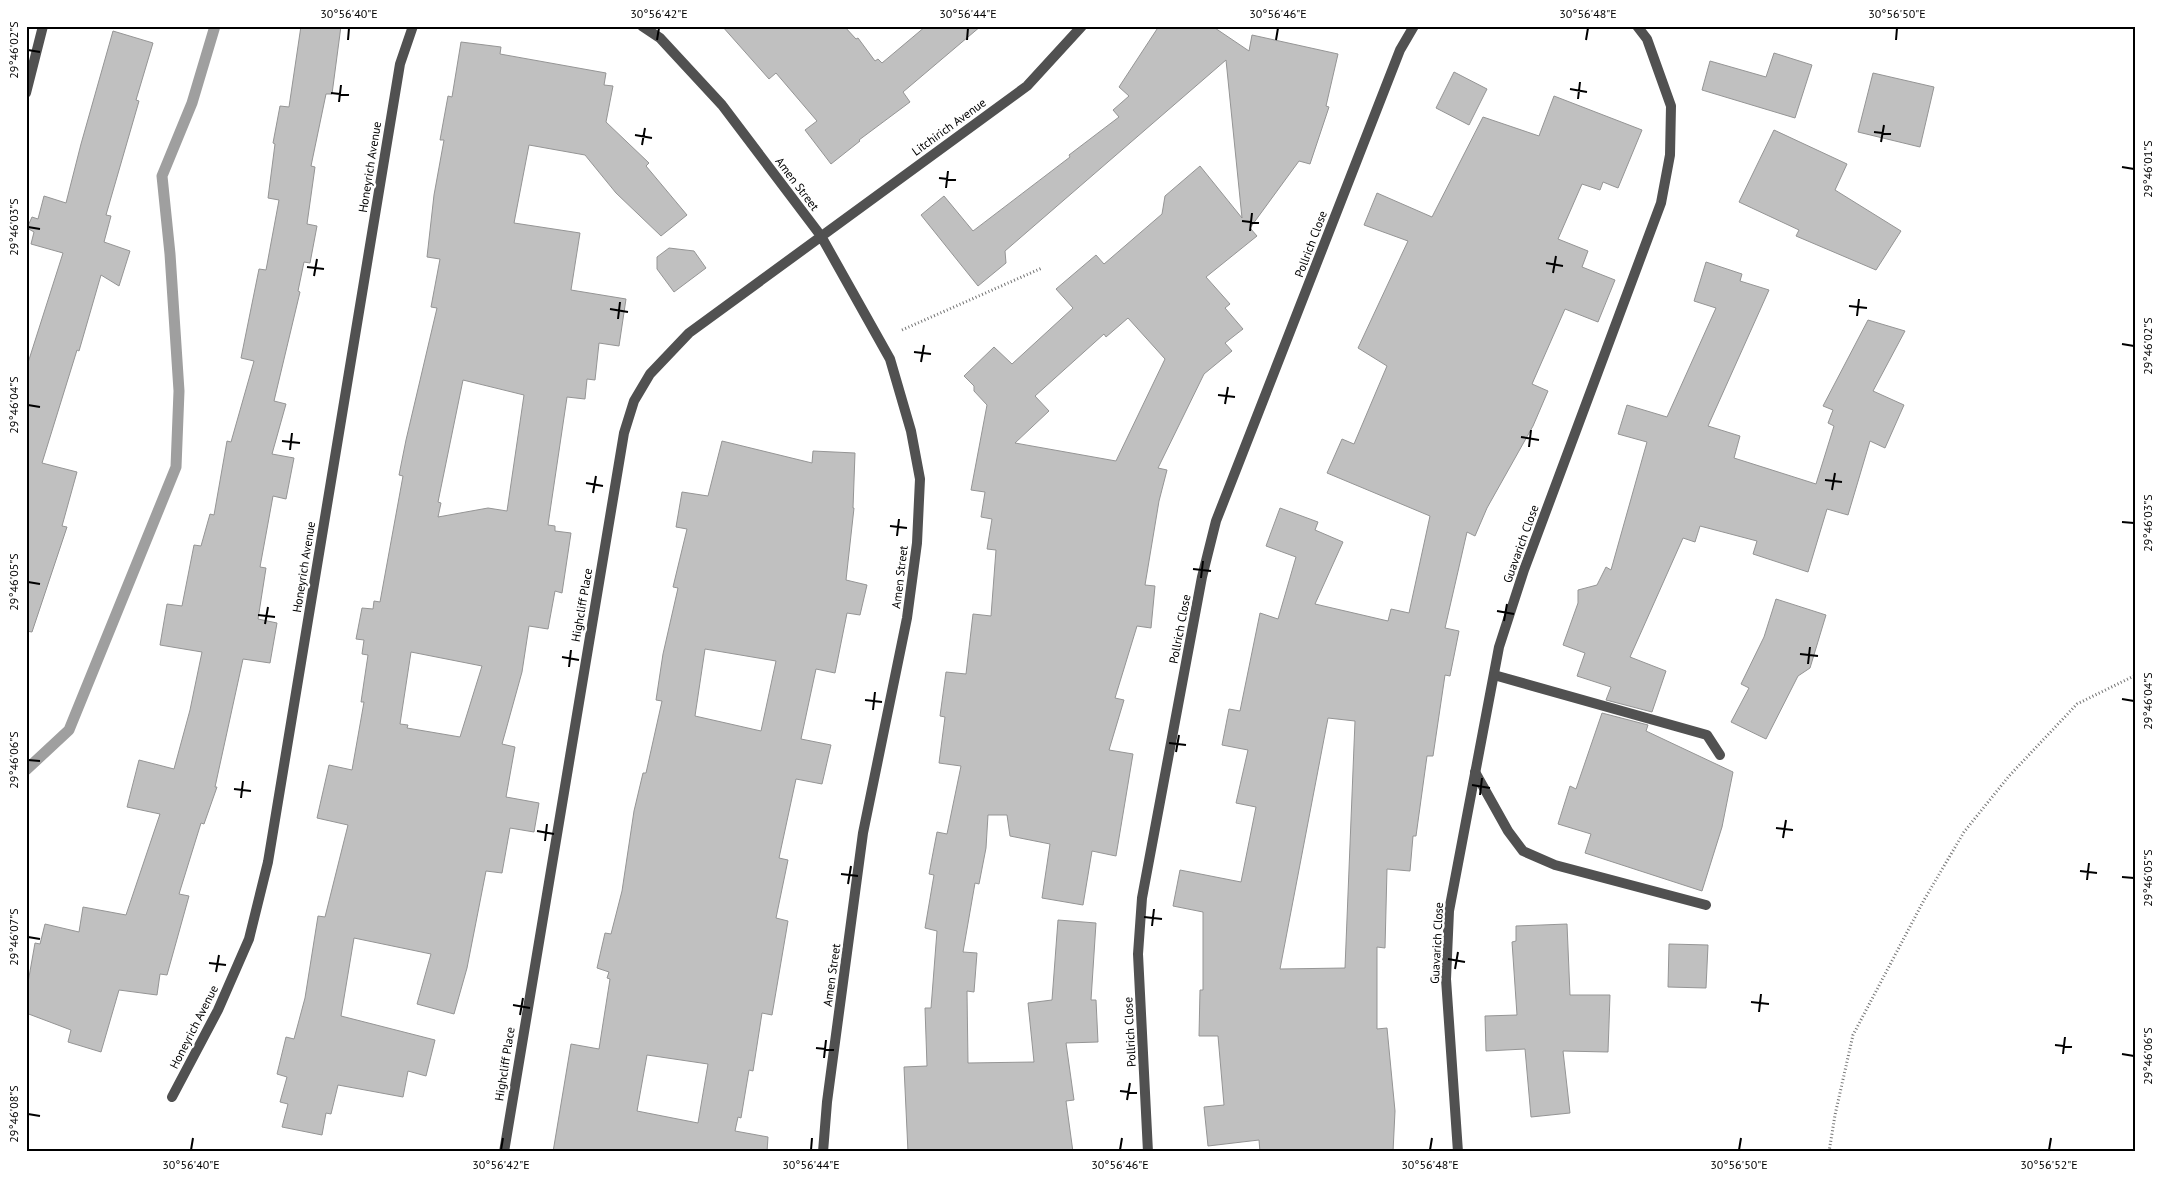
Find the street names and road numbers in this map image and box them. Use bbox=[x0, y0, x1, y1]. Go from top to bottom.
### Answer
street label: Litchirich Avenue bbox=[909, 95, 989, 159]
street label: Honeyrich Avenue bbox=[355, 120, 384, 214]
street label: Amen Street bbox=[772, 154, 822, 213]
street label: Pollrich Close bbox=[1291, 208, 1330, 279]
street label: Guavarich Close bbox=[1499, 503, 1542, 585]
street label: Honeyrich Avenue bbox=[289, 520, 318, 614]
street label: Amen Street bbox=[888, 545, 911, 609]
street label: Highcliff Place bbox=[568, 567, 595, 643]
street label: Pollrich Close bbox=[1165, 593, 1194, 665]
street label: Guavarich Close bbox=[1427, 902, 1446, 984]
street label: Amen Street bbox=[820, 943, 843, 1007]
street label: Honeyrich Avenue bbox=[166, 982, 221, 1071]
street label: Pollrich Close bbox=[1120, 997, 1139, 1067]
street label: Highcliff Place bbox=[491, 1026, 518, 1102]

